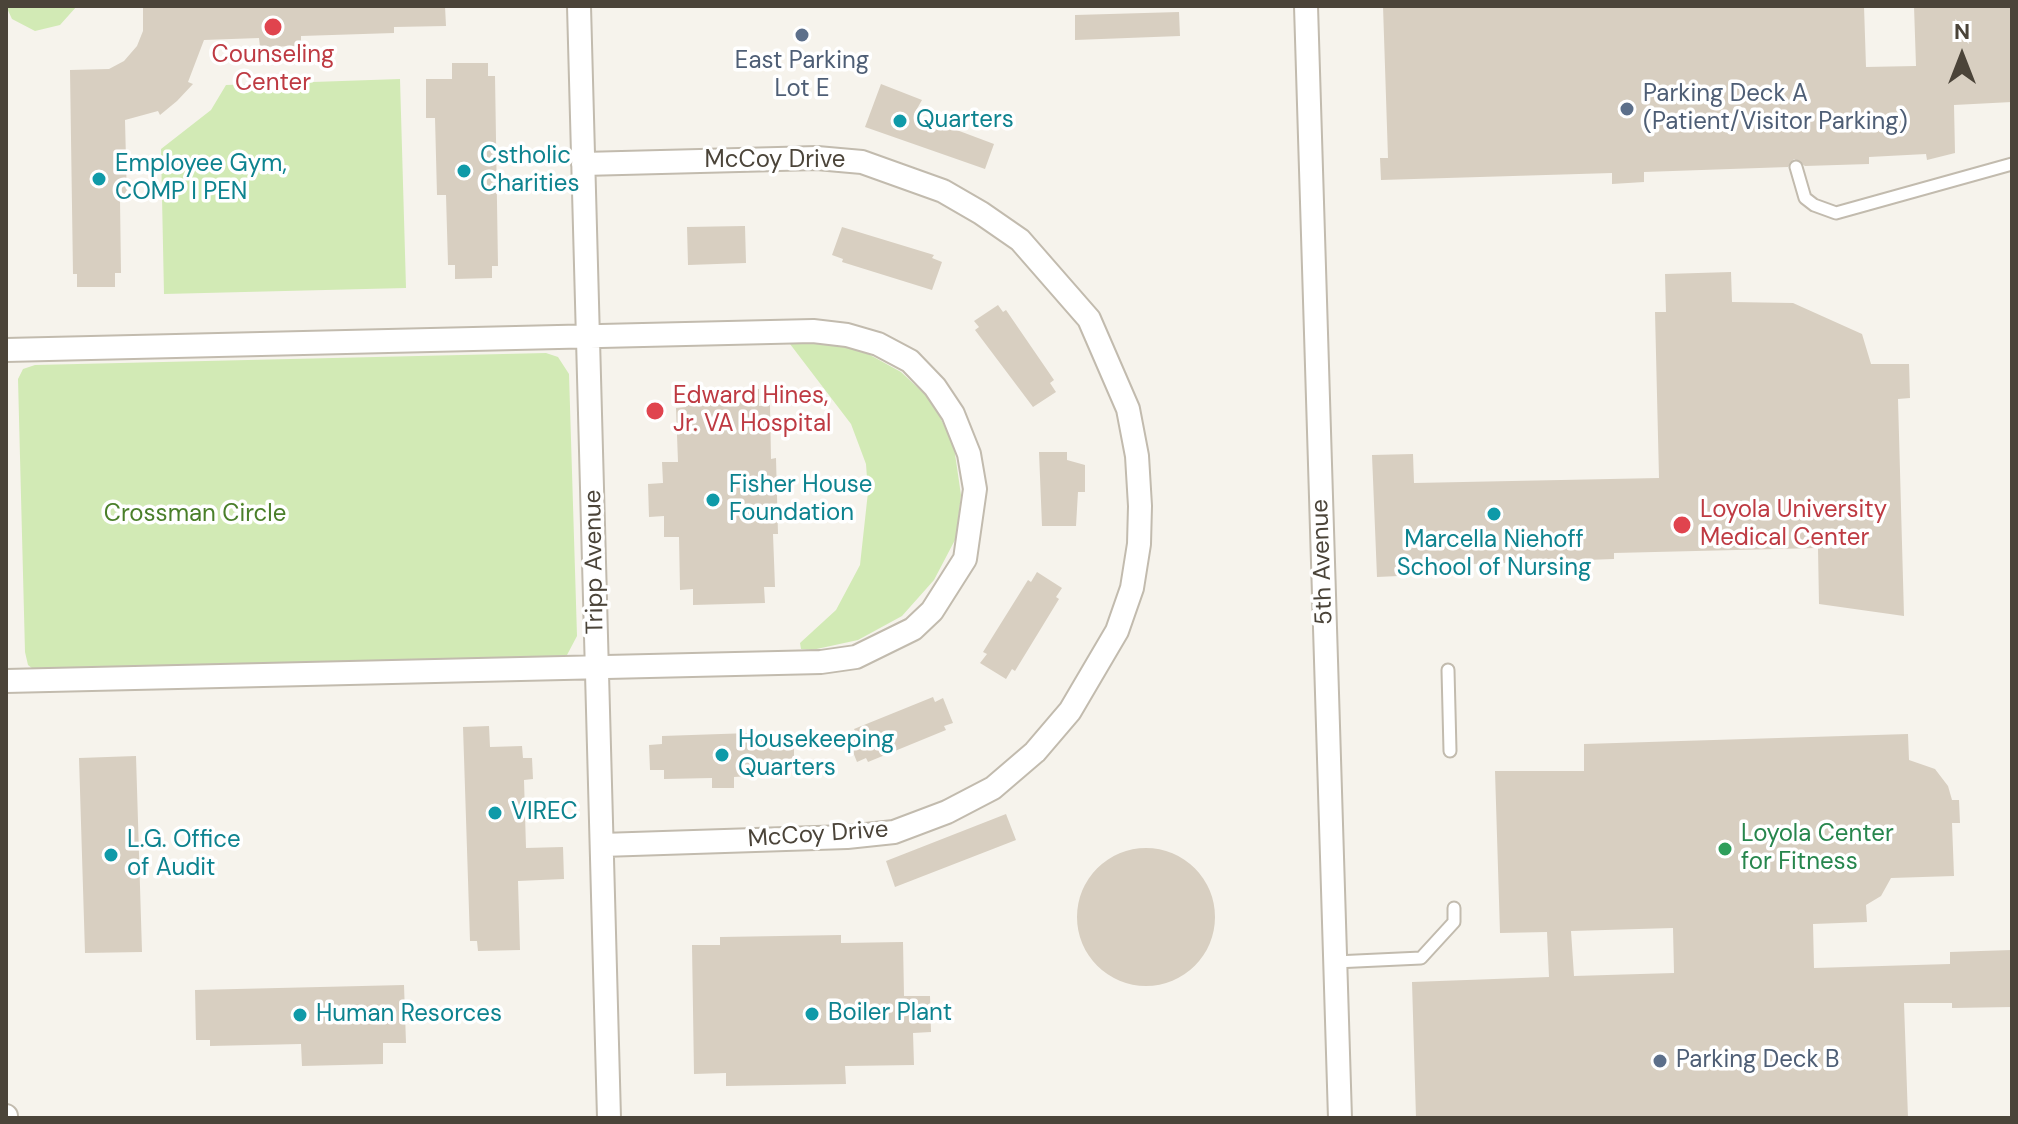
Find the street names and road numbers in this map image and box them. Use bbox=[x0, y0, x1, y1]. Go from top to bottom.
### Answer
street label: McCoy Drive bbox=[705, 147, 845, 175]
street label: Tripp Avenue bbox=[579, 489, 611, 635]
street label: 5th Avenue bbox=[1306, 499, 1340, 625]
street label: McCoy Drive bbox=[747, 816, 889, 854]

